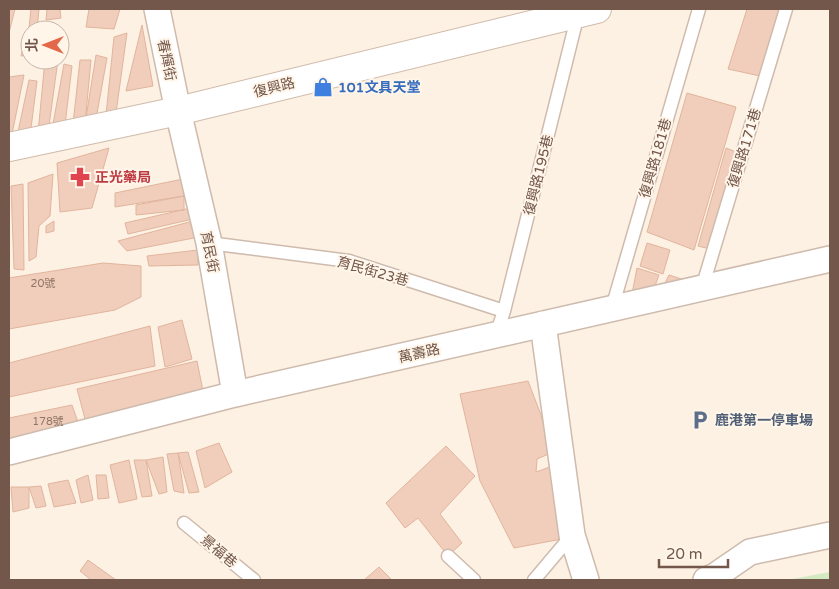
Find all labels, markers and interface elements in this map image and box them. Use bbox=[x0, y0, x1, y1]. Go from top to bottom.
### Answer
north arrow bbox=[20, 20, 70, 70]
text: 北 bbox=[24, 38, 41, 52]
street label: 春輝街 bbox=[154, 38, 179, 82]
street label: 復興路 bbox=[252, 74, 297, 101]
shop icon: 101文具天堂 bbox=[312, 76, 334, 98]
place label: 101文具天堂 bbox=[338, 79, 420, 96]
street label: 復興路171巷 bbox=[724, 106, 765, 190]
street label: 復興路181巷 bbox=[636, 116, 675, 200]
street label: 復興路195巷 bbox=[520, 133, 557, 217]
pharmacy icon: 正光藥局 bbox=[69, 166, 91, 188]
place label: 正光藥局 bbox=[95, 169, 151, 186]
street label: 育民街 bbox=[197, 230, 222, 274]
street label: 育民街23巷 bbox=[335, 253, 411, 290]
house number: 20號 bbox=[31, 277, 55, 290]
street label: 萬壽路 bbox=[397, 340, 441, 366]
parking icon: 鹿港第一停車場 bbox=[689, 409, 711, 431]
place label: 鹿港第一停車場 bbox=[715, 412, 813, 429]
house number: 178號 bbox=[32, 415, 64, 428]
street label: 景福巷 bbox=[197, 531, 240, 571]
scale bar bbox=[659, 536, 728, 568]
text: 20 m bbox=[666, 545, 703, 563]

